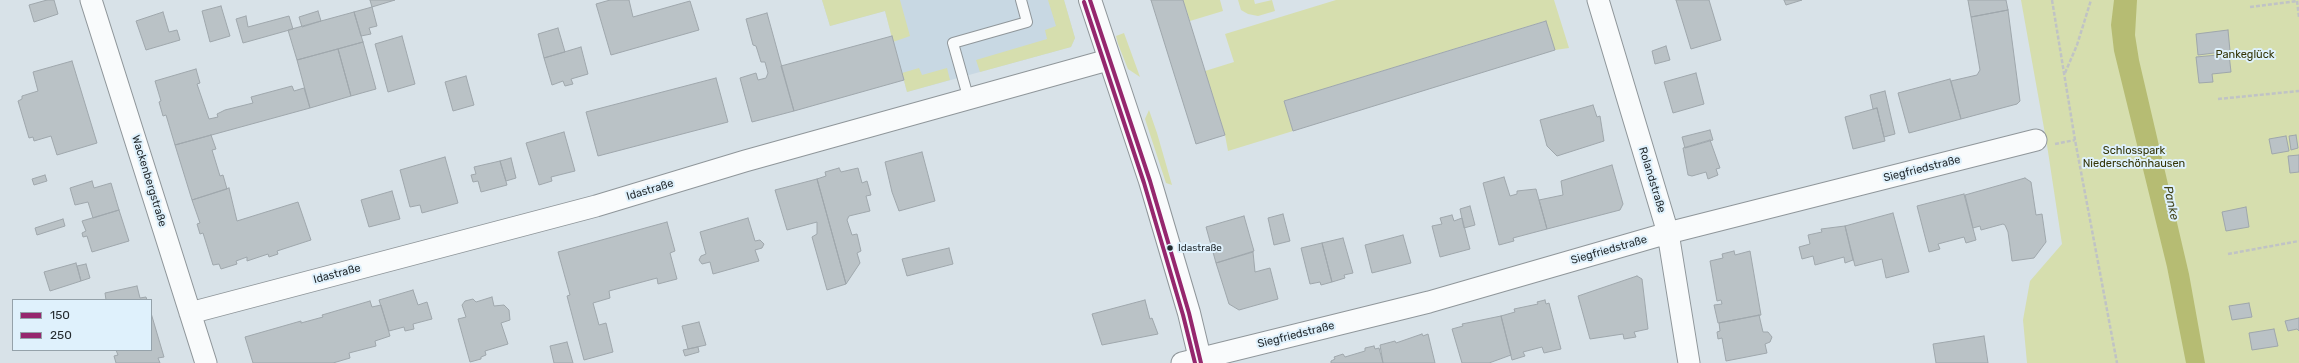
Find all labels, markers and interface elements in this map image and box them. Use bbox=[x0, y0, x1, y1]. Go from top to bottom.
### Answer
park label: Pankeglück bbox=[2216, 48, 2274, 62]
street label: Wackenbergstraße bbox=[129, 134, 169, 228]
park label: Schlosspark Niederschönhausen bbox=[2083, 144, 2185, 170]
street label: Rolandstraße bbox=[1636, 146, 1668, 214]
street label: Siegfriedstraße bbox=[1882, 153, 1962, 185]
street label: Idastraße bbox=[625, 177, 675, 203]
water label: Panke bbox=[2160, 185, 2182, 221]
street label: Siegfriedstraße bbox=[1569, 233, 1649, 267]
place label: Idastraße bbox=[1178, 242, 1222, 254]
marker: Idastraße bbox=[1165, 243, 1175, 253]
street label: Idastraße bbox=[312, 261, 362, 287]
legend bbox=[12, 299, 152, 351]
text: 150 bbox=[50, 308, 70, 322]
street label: Siegfriedstraße bbox=[1256, 319, 1336, 351]
text: 250 bbox=[50, 328, 72, 342]

